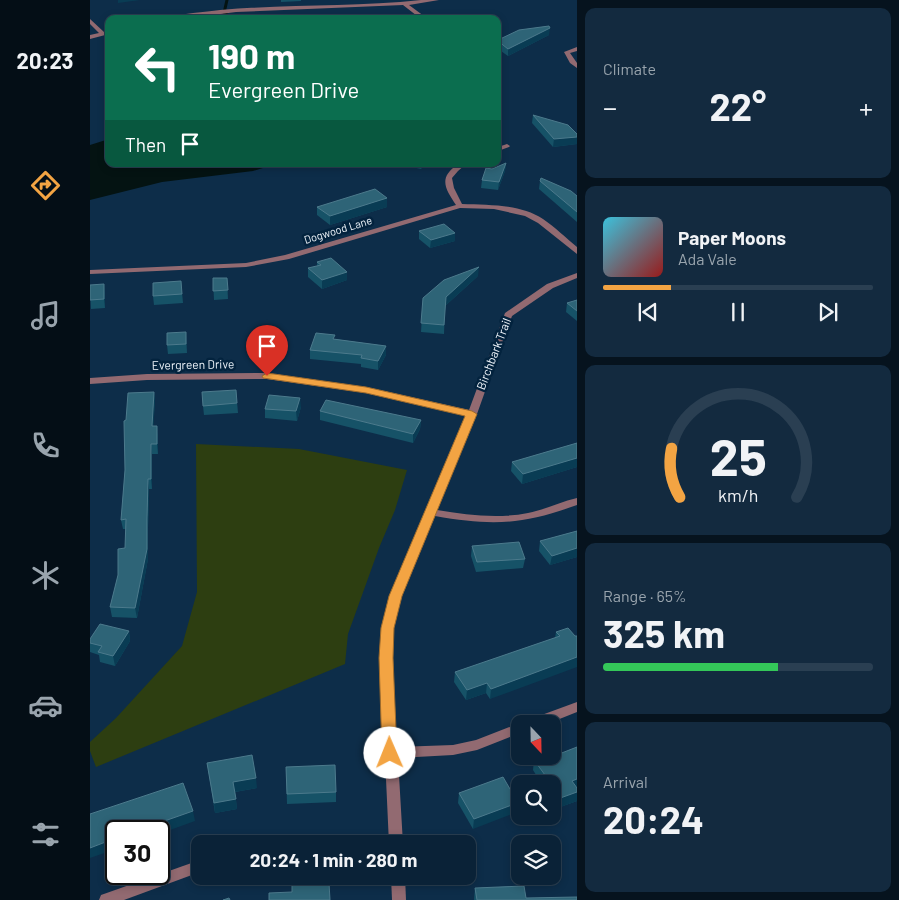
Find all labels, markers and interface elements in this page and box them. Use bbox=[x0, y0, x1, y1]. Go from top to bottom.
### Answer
text: 190 m bbox=[208, 34, 295, 76]
icon: left bbox=[125, 35, 190, 100]
text: 20:23 bbox=[17, 47, 73, 73]
text: Climate bbox=[603, 59, 656, 78]
text: Evergreen Drive bbox=[208, 76, 359, 102]
text: 22° bbox=[710, 83, 766, 129]
text: − bbox=[603, 90, 617, 124]
text: + bbox=[859, 90, 873, 124]
icon: arrive bbox=[176, 130, 204, 158]
text: Then bbox=[125, 133, 166, 156]
icon: directions bbox=[28, 168, 63, 203]
street label: Dogwood Lane bbox=[302, 213, 373, 246]
text: Paper Moons bbox=[678, 226, 786, 249]
text: Ada Vale bbox=[678, 249, 737, 268]
icon: music bbox=[28, 298, 63, 333]
icon: previous bbox=[634, 298, 662, 326]
icon: pause bbox=[724, 298, 752, 326]
icon: next bbox=[814, 298, 842, 326]
street label: Birchbark Trail bbox=[473, 316, 513, 391]
pin bbox=[246, 325, 288, 376]
icon: arrive bbox=[253, 332, 281, 360]
street label: Evergreen Drive bbox=[152, 356, 234, 372]
text: 25 bbox=[709, 424, 767, 486]
icon: phone bbox=[28, 428, 63, 463]
text: km/h bbox=[718, 484, 758, 506]
icon: climate bbox=[28, 558, 63, 593]
text: Range · 65% bbox=[603, 586, 686, 605]
text: 325 km bbox=[603, 610, 725, 656]
icon: car bbox=[28, 688, 63, 723]
north arrow bbox=[511, 715, 561, 765]
map controls bbox=[511, 715, 561, 885]
position arrow bbox=[363, 726, 415, 778]
text: Arrival bbox=[603, 772, 648, 791]
button: search bbox=[511, 775, 561, 825]
text: 20:24 bbox=[603, 796, 704, 842]
icon: filters bbox=[28, 817, 63, 852]
speed limit sign: 30 bbox=[105, 820, 170, 885]
button: layers bbox=[511, 835, 561, 885]
text: 20:24 · 1 min · 280 m bbox=[250, 848, 417, 871]

